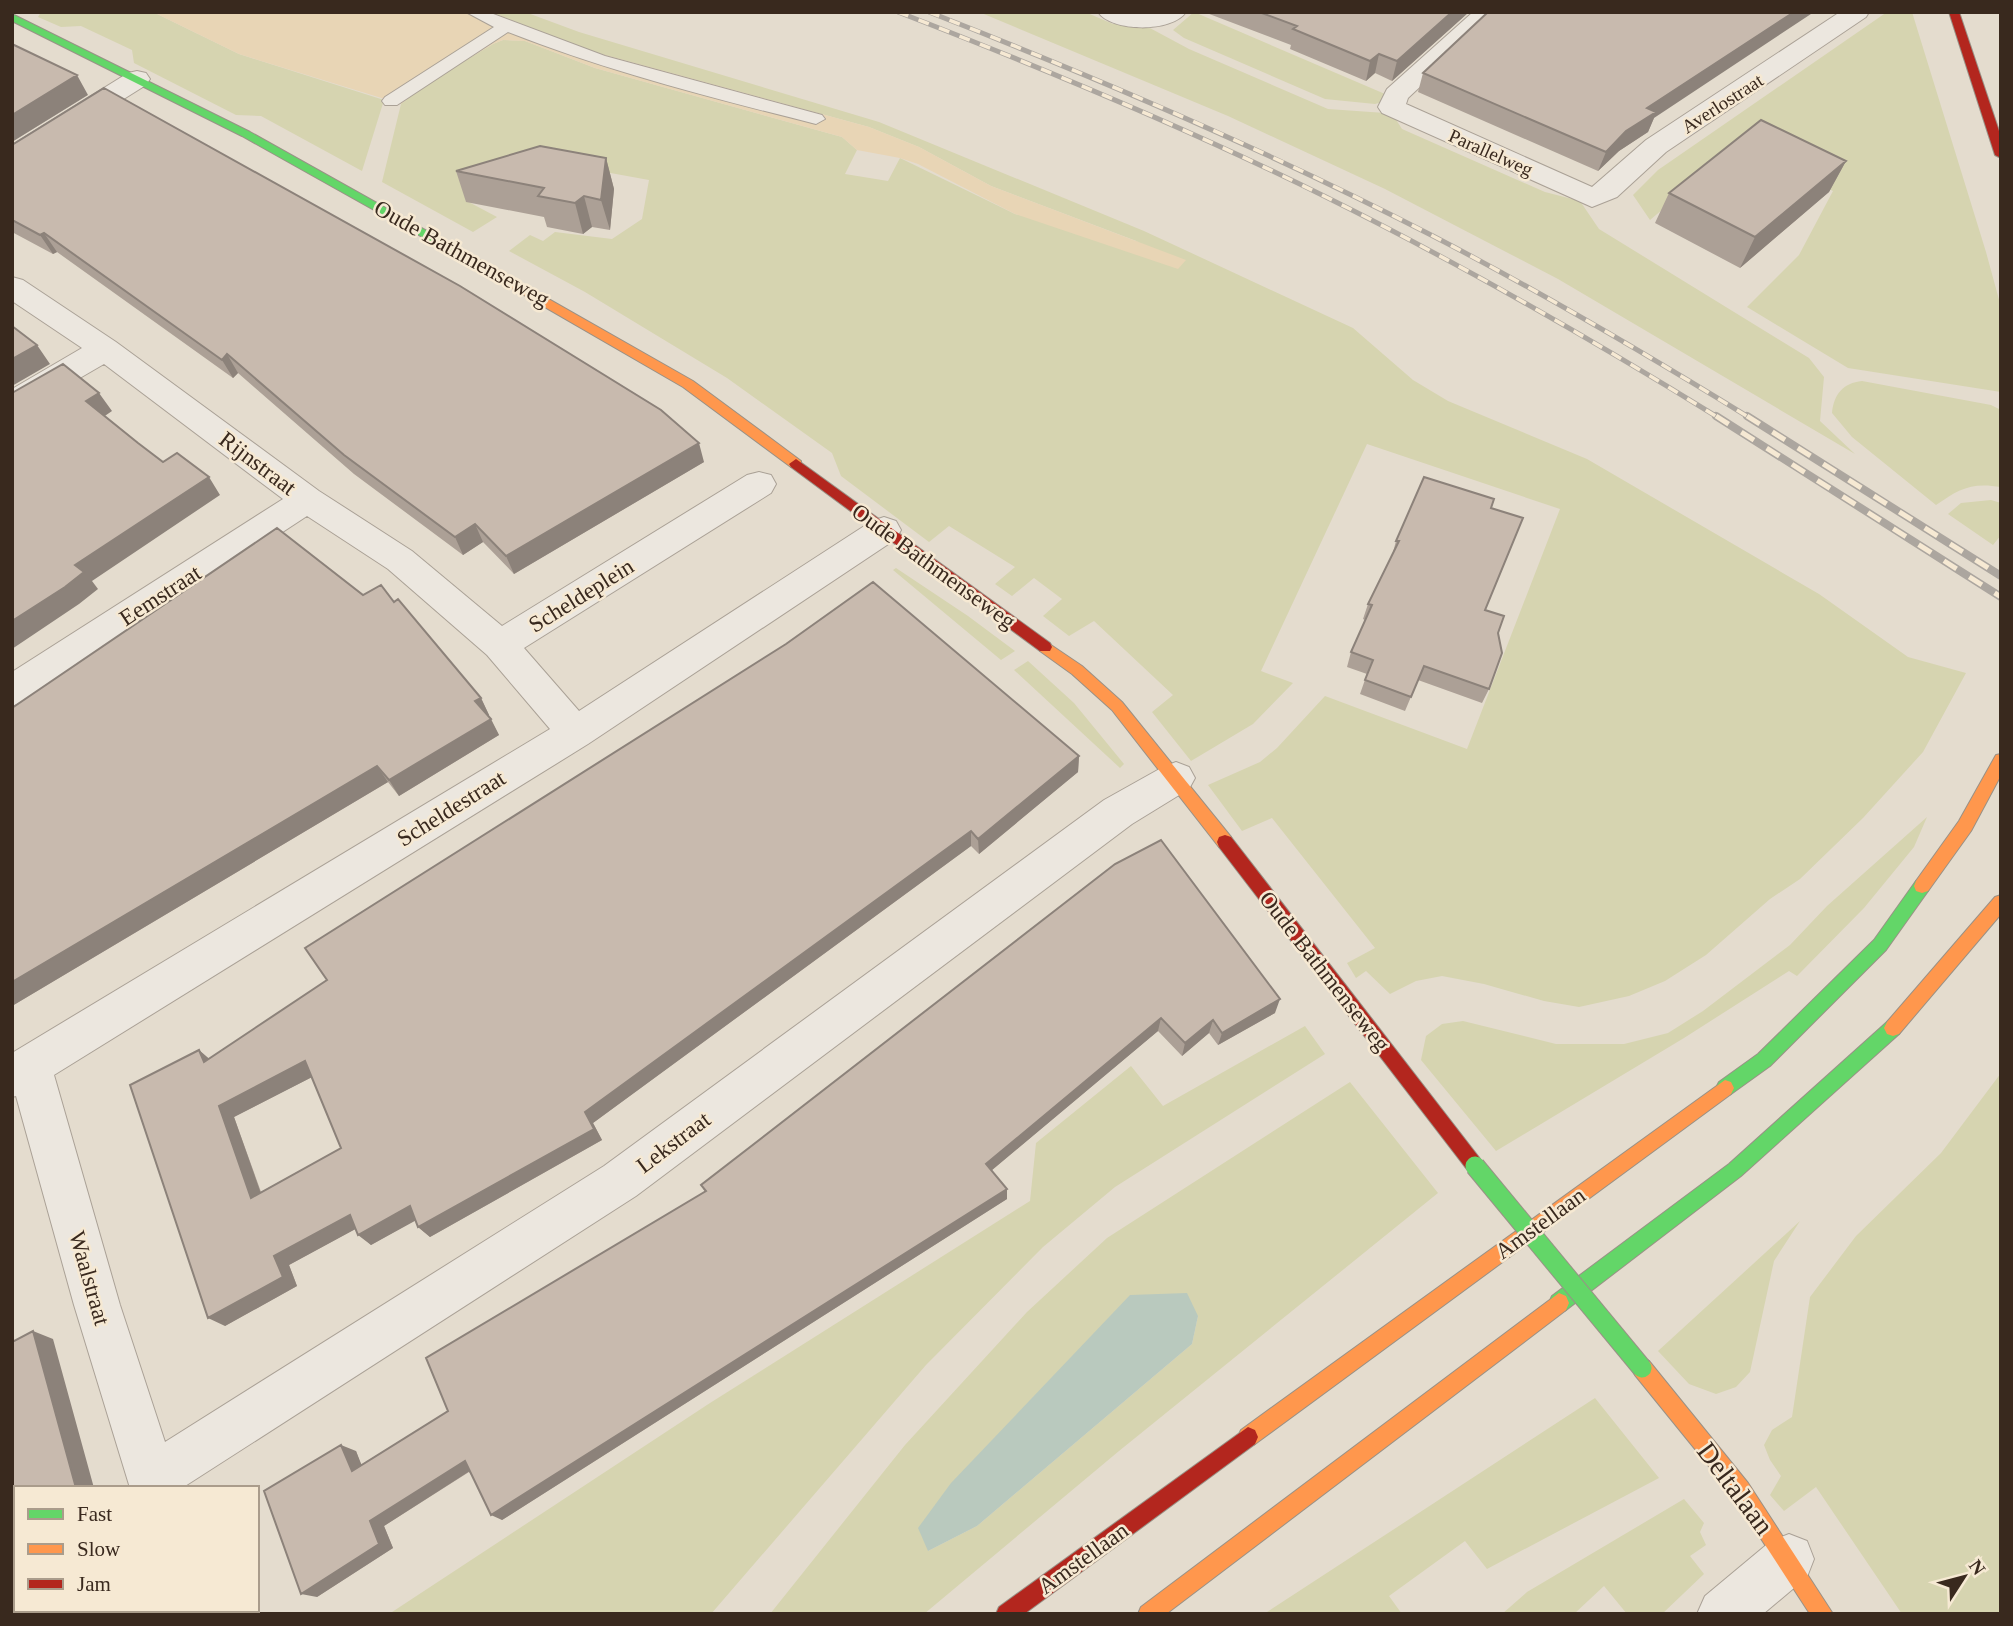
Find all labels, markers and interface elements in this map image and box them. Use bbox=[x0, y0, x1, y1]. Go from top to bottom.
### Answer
street label: Averlostraat bbox=[1678, 69, 1767, 137]
street label: Parallelweg bbox=[1446, 125, 1536, 180]
street label: Oude Bathmenseweg bbox=[370, 195, 554, 312]
street label: Rijnstraat bbox=[214, 427, 301, 501]
street label: Oude Bathmenseweg bbox=[847, 499, 1021, 634]
street label: Scheldeplein bbox=[524, 553, 639, 638]
street label: Eemstraat bbox=[115, 560, 206, 631]
street label: Scheldestraat bbox=[393, 765, 510, 852]
street label: Oude Bathmenseweg bbox=[1254, 886, 1395, 1057]
street label: Lekstraat bbox=[632, 1106, 715, 1178]
street label: Amstellaan bbox=[1491, 1182, 1590, 1264]
street label: Waalstraat bbox=[64, 1228, 115, 1329]
street label: Deltalaan bbox=[1691, 1436, 1780, 1540]
legend bbox=[14, 1486, 259, 1612]
text: Fast bbox=[77, 1502, 112, 1526]
street label: Amstellaan bbox=[1034, 1517, 1133, 1599]
text: Slow bbox=[77, 1537, 121, 1561]
north arrow bbox=[1929, 1542, 1999, 1612]
text: N bbox=[1965, 1556, 1990, 1579]
text: Jam bbox=[77, 1572, 111, 1596]

